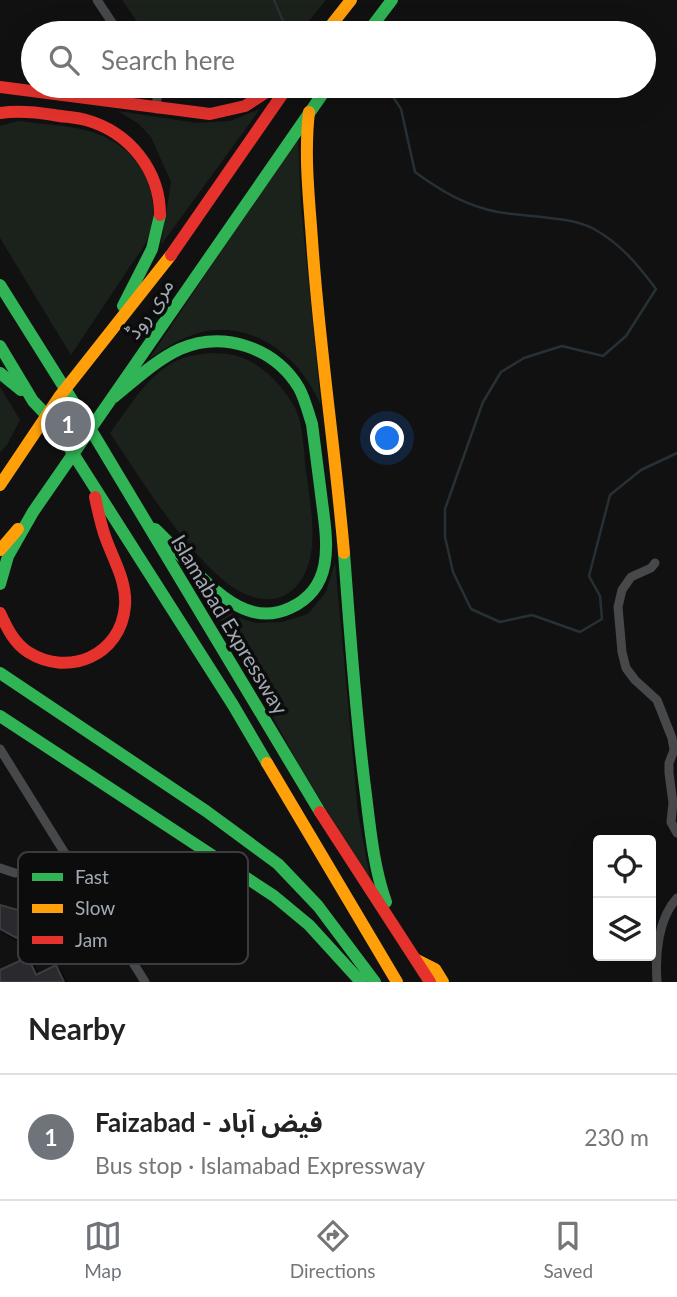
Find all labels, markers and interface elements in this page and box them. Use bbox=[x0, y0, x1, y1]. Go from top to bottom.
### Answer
search box bbox=[21, 21, 656, 98]
icon: search bbox=[45, 41, 83, 79]
text: Search here bbox=[101, 44, 235, 76]
street label: مری روڈ bbox=[119, 273, 179, 344]
pin: 1 bbox=[45, 398, 91, 450]
your location bbox=[370, 421, 404, 455]
street label: Islamabad Expressway bbox=[167, 530, 294, 719]
map controls bbox=[593, 835, 656, 961]
button: locate bbox=[593, 835, 656, 898]
legend bbox=[18, 852, 248, 964]
text: Fast bbox=[75, 865, 109, 888]
text: Slow bbox=[75, 896, 115, 919]
button: layers bbox=[593, 898, 656, 961]
text: Jam bbox=[75, 928, 108, 951]
text: Nearby bbox=[28, 1010, 126, 1046]
text: Faizabad - فیض آباد bbox=[95, 1106, 323, 1138]
text: 1 bbox=[44, 1123, 58, 1151]
text: 230 m bbox=[584, 1123, 649, 1151]
text: Bus stop · Islamabad Expressway bbox=[95, 1151, 425, 1179]
tab: Map bbox=[84, 1217, 122, 1282]
tab: Directions bbox=[290, 1217, 376, 1282]
tab: Saved bbox=[543, 1217, 593, 1282]

